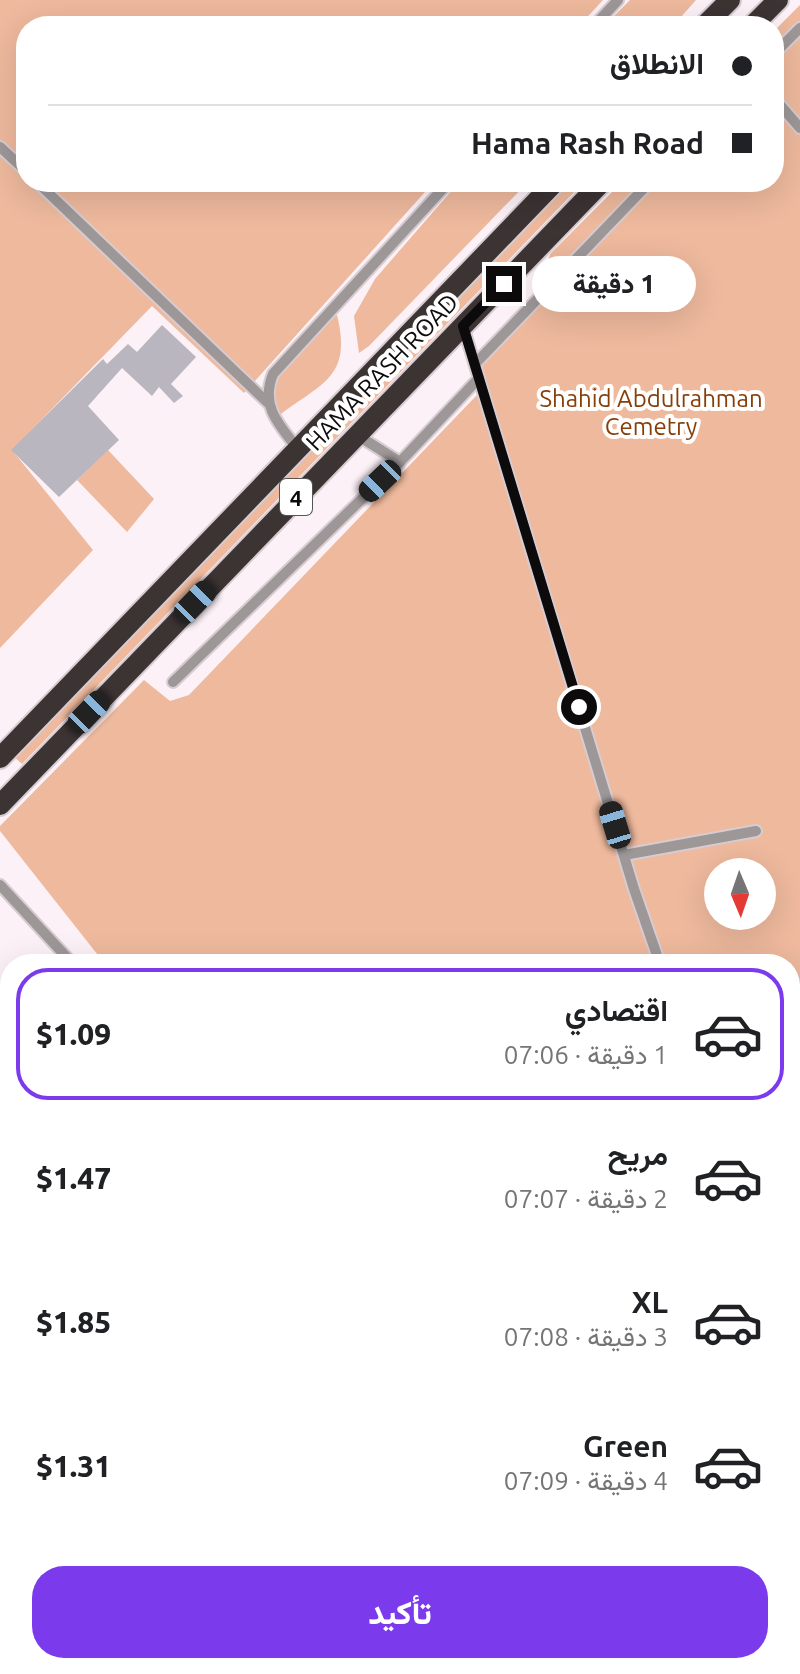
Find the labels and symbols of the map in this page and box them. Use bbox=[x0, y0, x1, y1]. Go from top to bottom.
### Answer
callout: 1 دقيقة bbox=[532, 256, 696, 312]
route end bbox=[486, 266, 522, 302]
street label: HAMA RASH ROAD bbox=[301, 288, 463, 456]
park label: Shahid Abdulrahman Cemetry bbox=[539, 385, 763, 440]
car bbox=[354, 456, 406, 506]
road number: 4 bbox=[280, 479, 312, 515]
car bbox=[170, 576, 220, 628]
car bbox=[64, 686, 114, 738]
route start bbox=[561, 689, 597, 725]
car bbox=[597, 799, 633, 851]
north arrow bbox=[704, 858, 776, 930]

